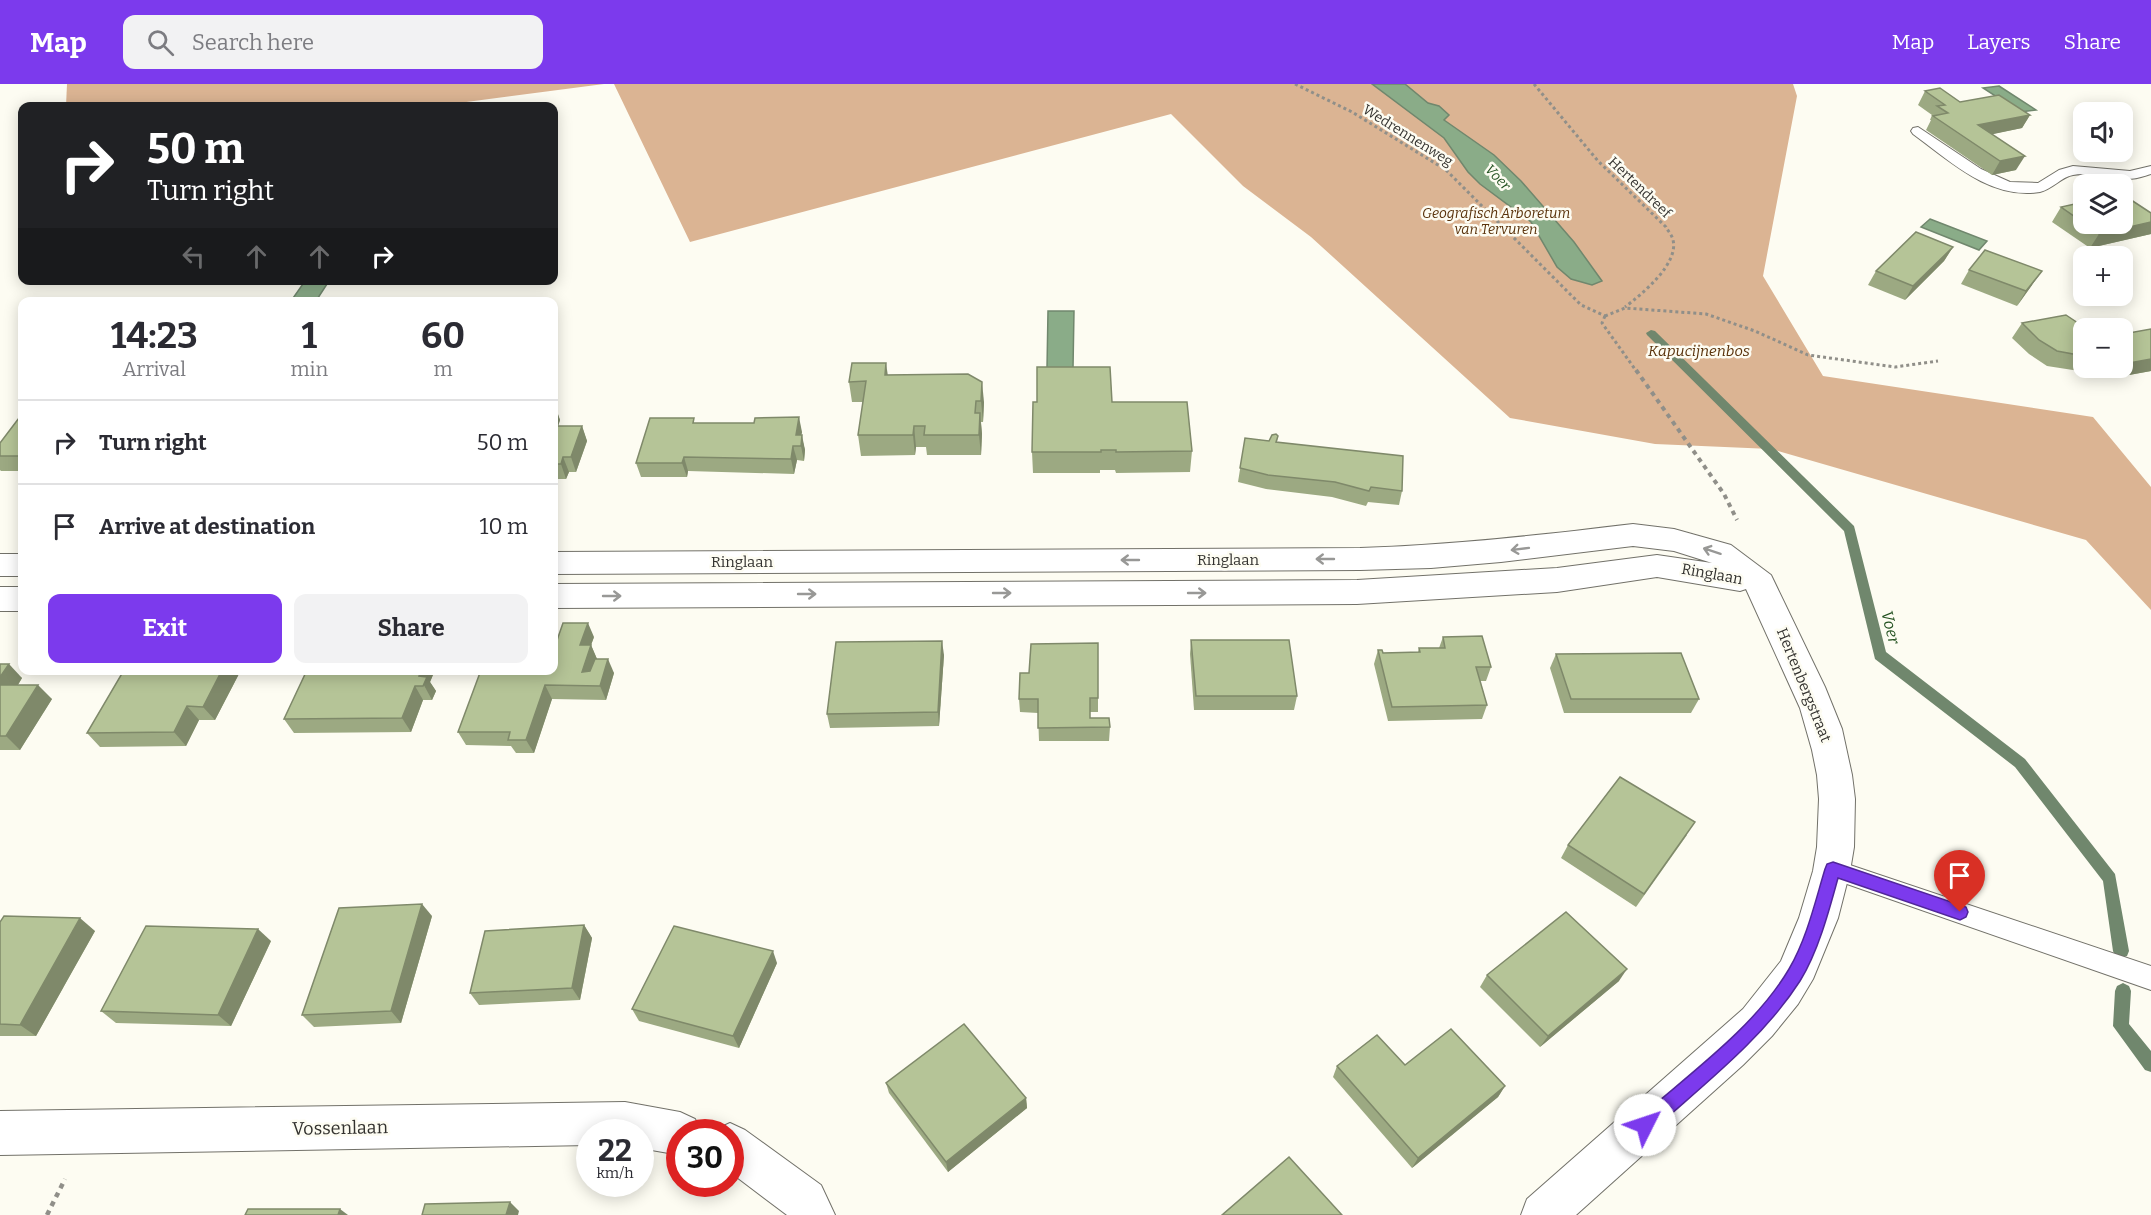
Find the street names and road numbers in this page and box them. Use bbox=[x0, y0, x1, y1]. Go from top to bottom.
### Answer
street label: Wedrennenweg bbox=[1360, 101, 1456, 170]
street label: Hertendreef bbox=[1605, 153, 1675, 222]
street label: Ringlaan bbox=[1197, 551, 1259, 569]
street label: Ringlaan bbox=[711, 553, 773, 571]
street label: Ringlaan bbox=[1680, 560, 1745, 588]
street label: Hertenbergstraat bbox=[1773, 625, 1835, 745]
street label: Vossenlaan bbox=[292, 1116, 389, 1140]

